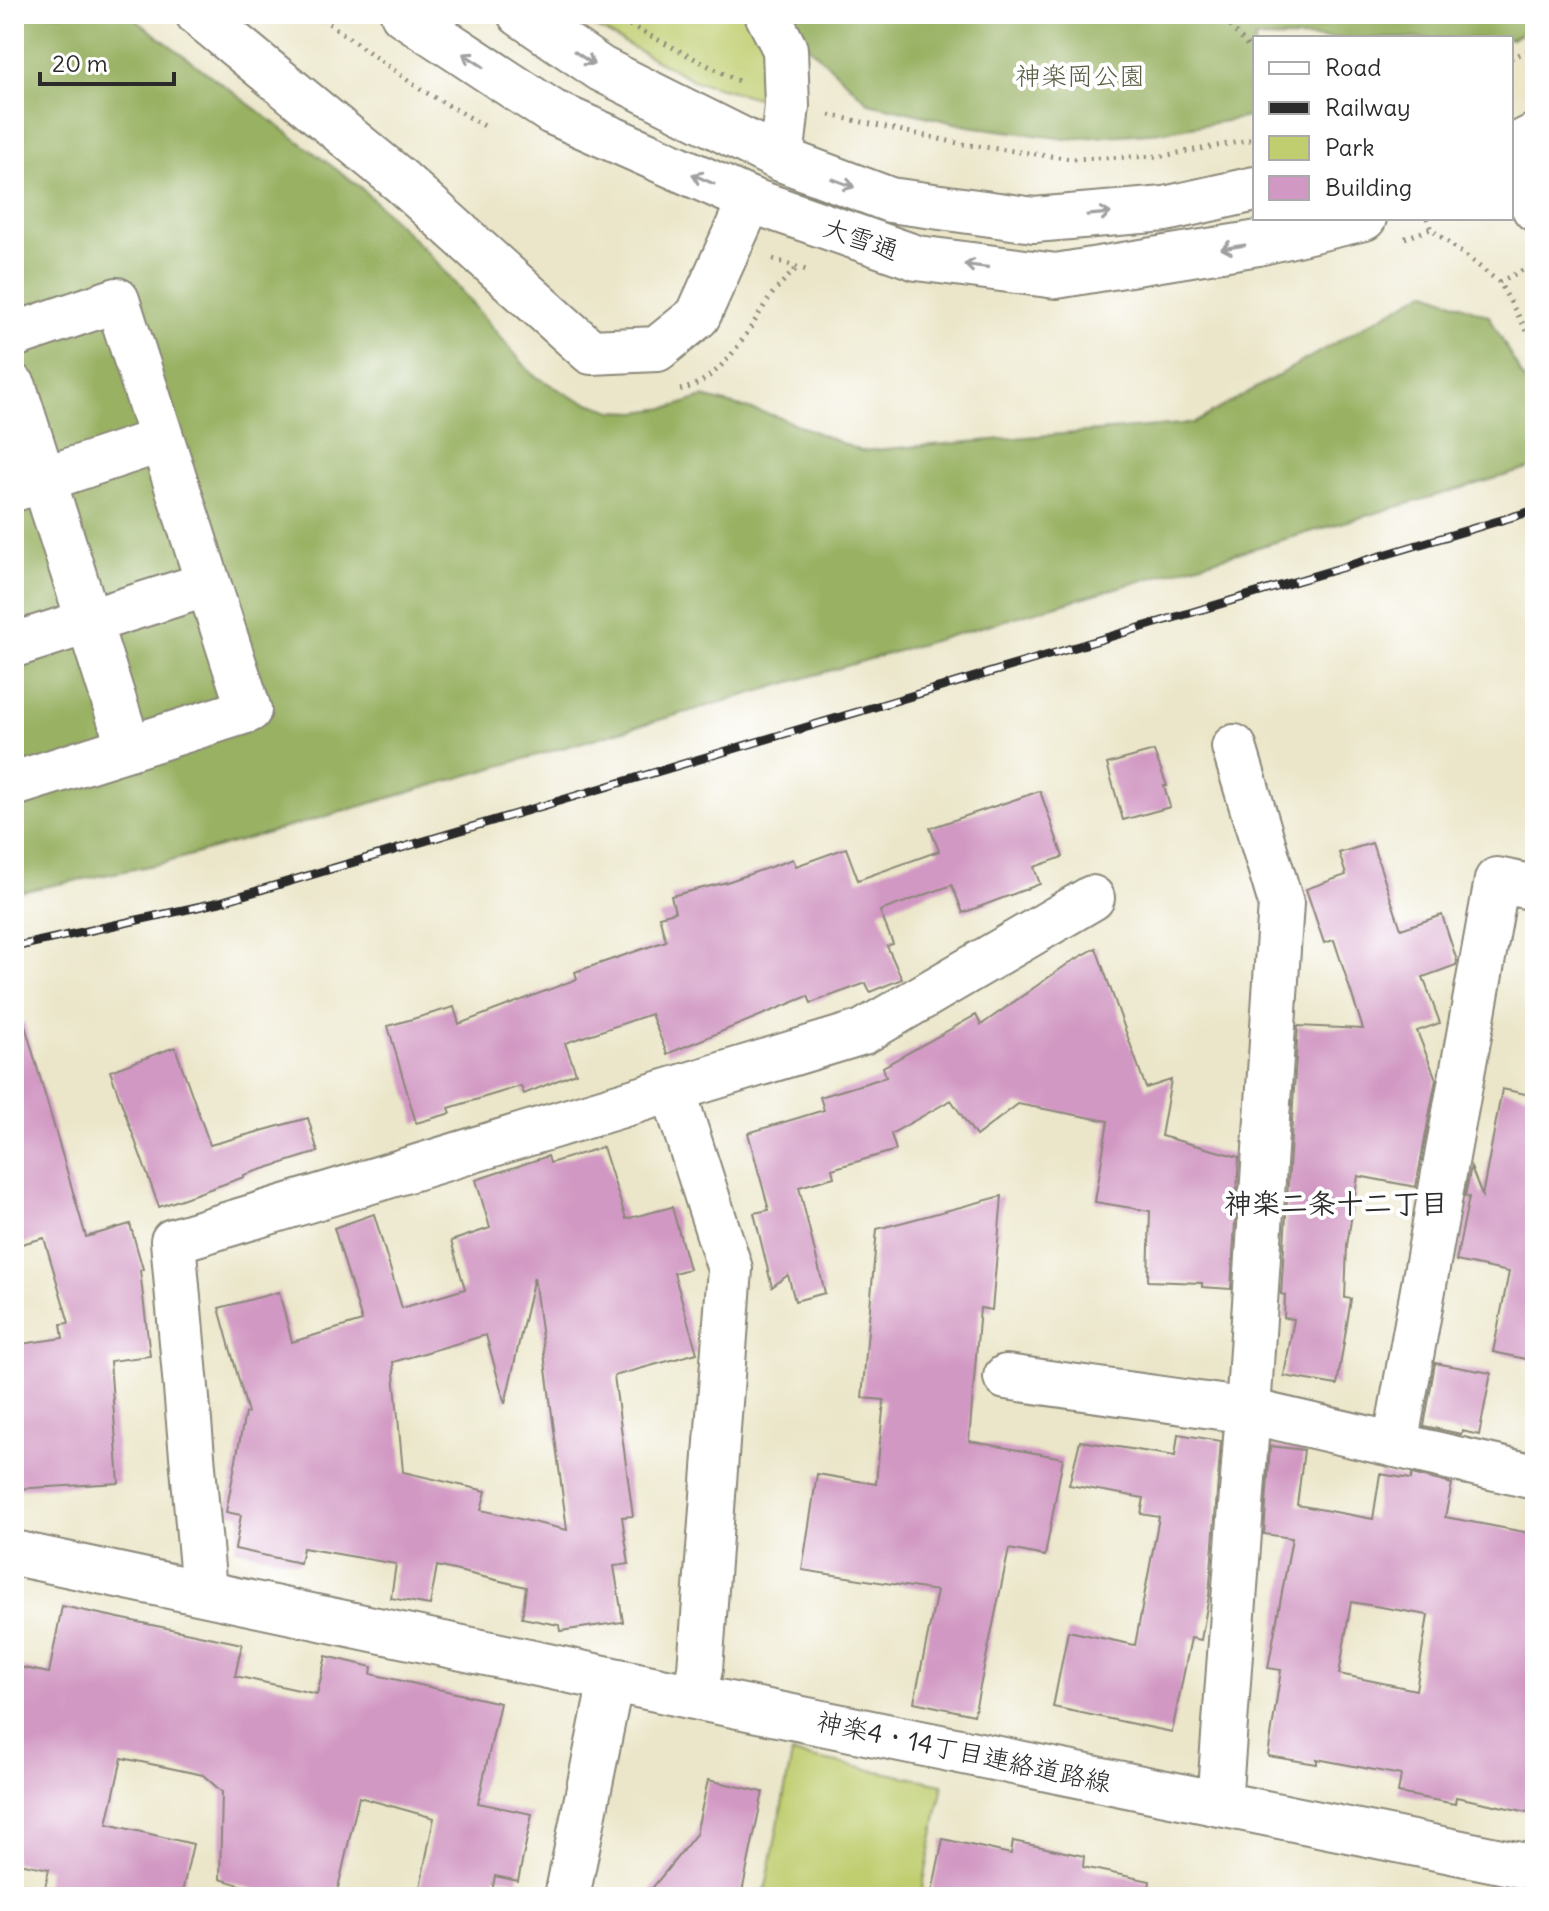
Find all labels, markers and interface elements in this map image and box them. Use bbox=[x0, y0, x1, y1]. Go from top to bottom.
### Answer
scale bar bbox=[40, 36, 174, 86]
legend bbox=[1253, 36, 1513, 220]
text: 20 m bbox=[52, 48, 108, 78]
one-way arrow bbox=[573, 49, 595, 66]
one-way arrow bbox=[462, 52, 484, 68]
text: Road bbox=[1325, 52, 1381, 82]
park label: 神楽岡公園 bbox=[1015, 59, 1145, 92]
text: Railway bbox=[1325, 92, 1411, 122]
text: Park bbox=[1325, 132, 1375, 162]
one-way arrow bbox=[691, 171, 716, 186]
text: Building bbox=[1325, 172, 1412, 202]
one-way arrow bbox=[830, 177, 855, 191]
one-way arrow bbox=[1085, 207, 1111, 222]
street label: 大雪通 bbox=[819, 210, 903, 267]
one-way arrow bbox=[1221, 240, 1246, 255]
one-way arrow bbox=[964, 258, 989, 273]
district label: 神楽二条十二丁目 bbox=[1224, 1185, 1448, 1221]
street label: 神楽4・14丁目連絡道路線 bbox=[814, 1704, 1114, 1799]

